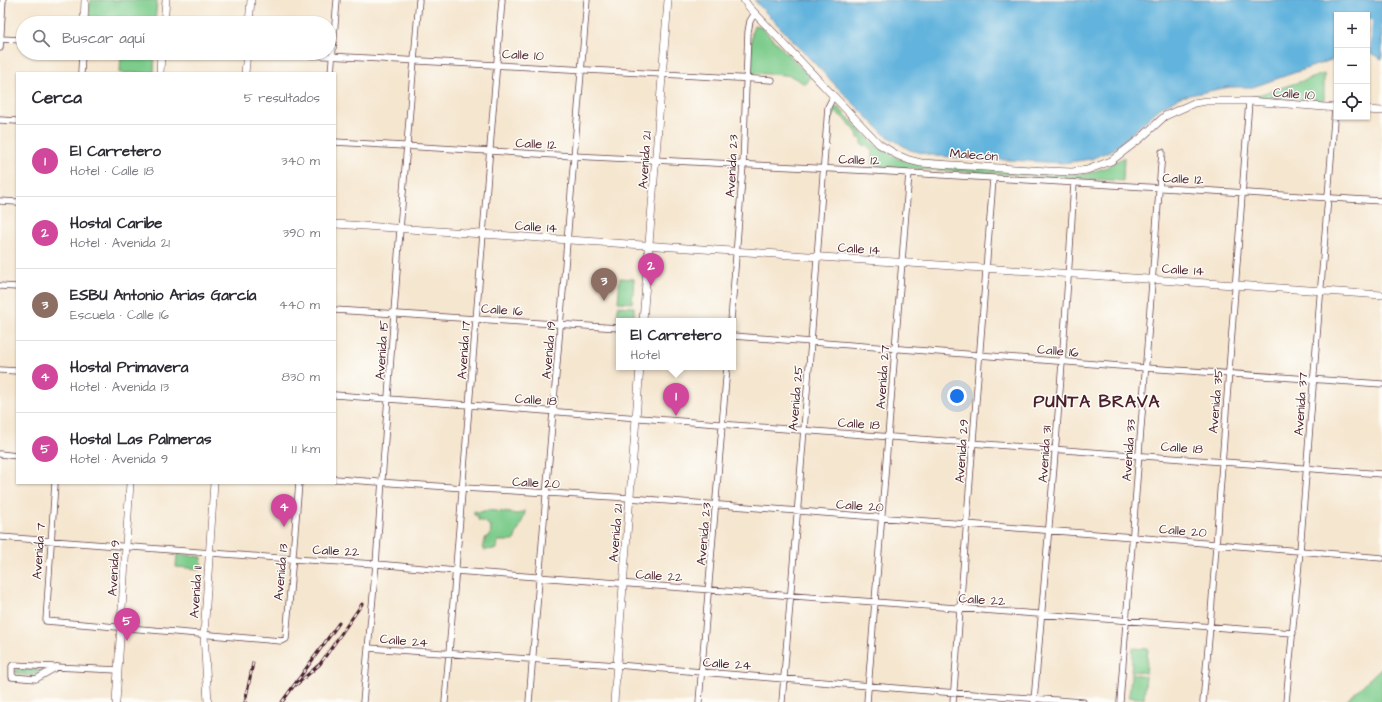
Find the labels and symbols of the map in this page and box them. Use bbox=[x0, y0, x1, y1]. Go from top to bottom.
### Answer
street label: Calle 10 bbox=[501, 45, 544, 65]
street label: Calle 10 bbox=[1272, 84, 1316, 104]
street label: Avenida 21 bbox=[634, 130, 656, 190]
street label: Calle 12 bbox=[515, 134, 558, 154]
street label: Avenida 23 bbox=[721, 134, 743, 198]
street label: Malecón bbox=[949, 144, 999, 166]
street label: Calle 12 bbox=[838, 150, 880, 170]
street label: Calle 12 bbox=[1162, 169, 1205, 189]
street label: Calle 14 bbox=[514, 217, 558, 237]
street label: Calle 14 bbox=[837, 239, 881, 259]
pin: 2 bbox=[638, 253, 664, 286]
street label: Calle 14 bbox=[1161, 260, 1205, 280]
pin: 3 bbox=[591, 268, 617, 301]
street label: Calle 16 bbox=[480, 300, 523, 320]
street label: Avenida 15 bbox=[371, 320, 393, 381]
street label: Avenida 17 bbox=[453, 320, 475, 380]
street label: Avenida 19 bbox=[537, 320, 560, 380]
street label: Calle 16 bbox=[1036, 340, 1080, 362]
street label: Avenida 27 bbox=[872, 344, 894, 410]
street label: Avenida 25 bbox=[784, 365, 808, 432]
street label: Avenida 35 bbox=[1204, 368, 1228, 434]
street label: Avenida 37 bbox=[1290, 372, 1312, 436]
pin: 1 bbox=[663, 383, 689, 416]
your location bbox=[947, 386, 967, 406]
street label: Calle 18 bbox=[514, 390, 558, 410]
district label: PUNTA BRAVA bbox=[1034, 390, 1161, 414]
street label: Calle 18 bbox=[837, 414, 881, 434]
street label: Avenida 33 bbox=[1118, 418, 1140, 482]
street label: Avenida 29 bbox=[951, 419, 973, 484]
street label: Avenida 31 bbox=[1034, 425, 1056, 483]
street label: Calle 18 bbox=[1160, 438, 1204, 458]
street label: Calle 20 bbox=[512, 473, 560, 493]
pin: 4 bbox=[271, 494, 297, 527]
street label: Calle 20 bbox=[835, 495, 884, 517]
street label: Avenida 23 bbox=[692, 501, 716, 566]
street label: Avenida 21 bbox=[604, 503, 628, 563]
street label: Calle 20 bbox=[1158, 520, 1208, 542]
street label: Avenida 7 bbox=[28, 522, 50, 580]
street label: Avenida 9 bbox=[104, 539, 124, 597]
street label: Calle 22 bbox=[312, 541, 360, 561]
street label: Avenida 13 bbox=[270, 542, 292, 601]
street label: Avenida 11 bbox=[185, 565, 207, 619]
street label: Calle 22 bbox=[635, 565, 684, 587]
street label: Calle 22 bbox=[958, 589, 1007, 611]
pin: 5 bbox=[114, 608, 140, 641]
street label: Calle 24 bbox=[379, 630, 429, 652]
street label: Calle 24 bbox=[702, 653, 752, 675]

